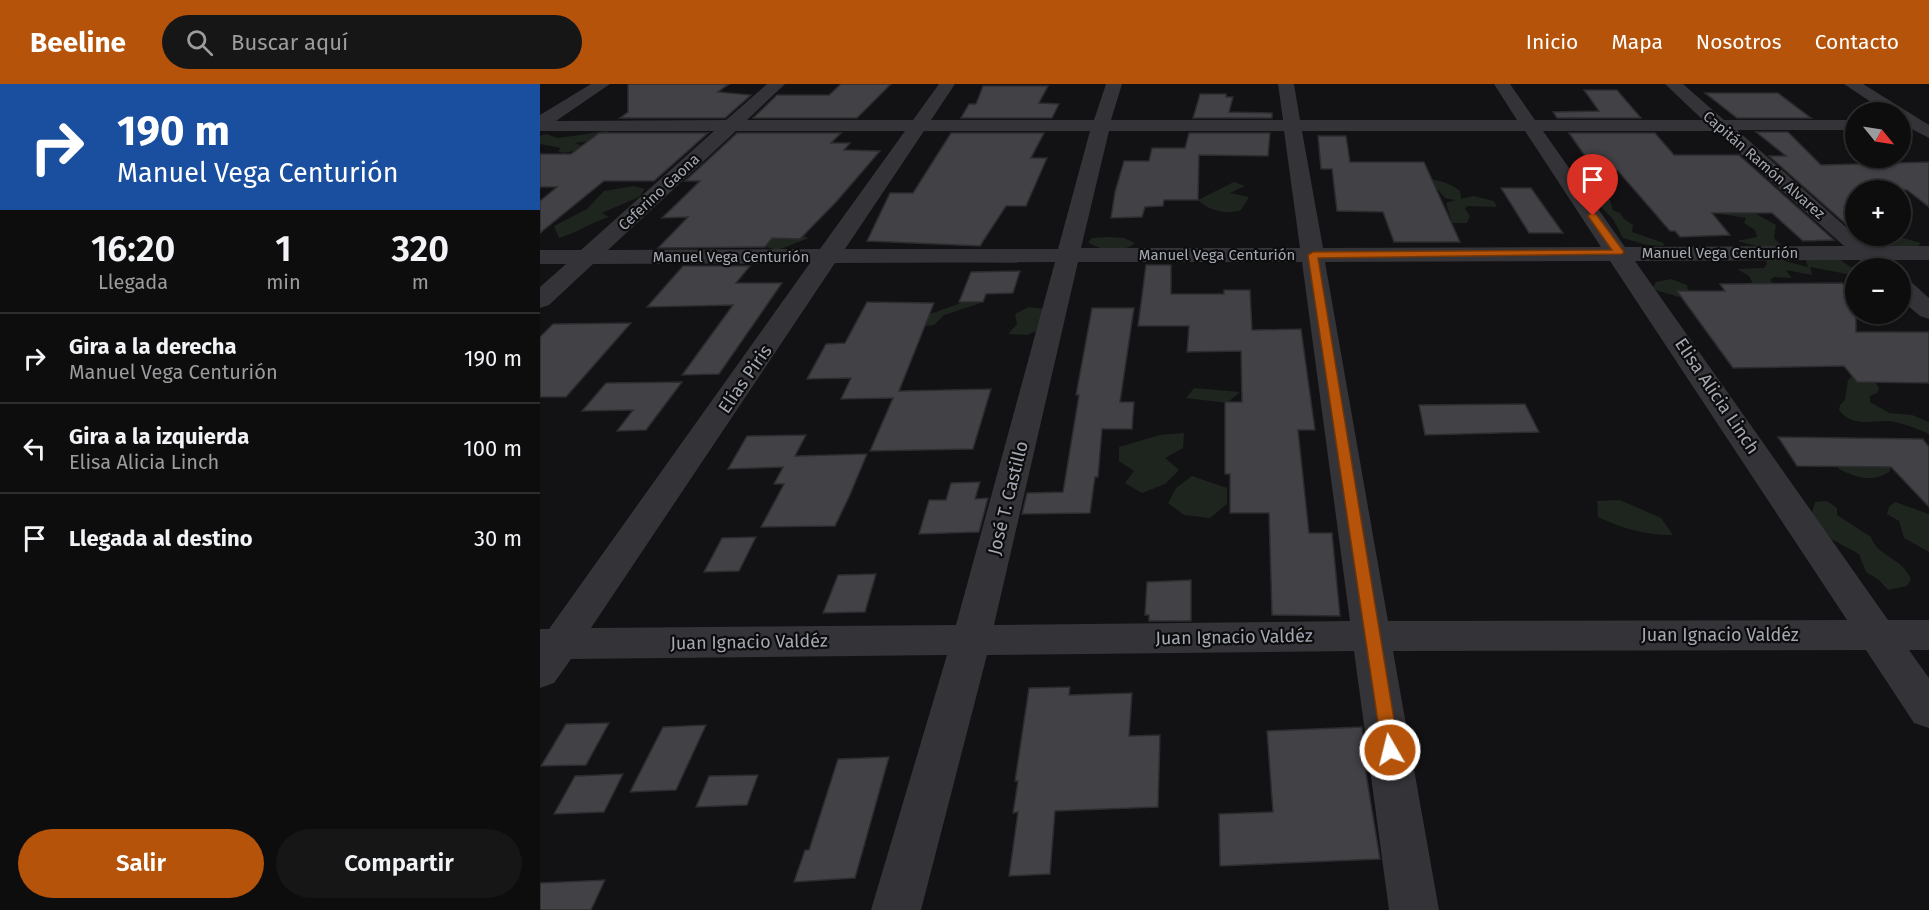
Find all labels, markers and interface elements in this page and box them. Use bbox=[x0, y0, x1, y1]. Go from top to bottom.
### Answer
search box bbox=[162, 15, 582, 69]
text: Beeline bbox=[30, 26, 126, 59]
icon: search bbox=[183, 26, 216, 59]
text: Buscar aquí bbox=[231, 29, 348, 56]
text: Inicio bbox=[1526, 29, 1578, 55]
text: Mapa bbox=[1611, 29, 1663, 55]
text: Nosotros bbox=[1696, 29, 1782, 55]
text: Contacto bbox=[1815, 29, 1899, 55]
north arrow bbox=[1845, 102, 1911, 168]
map controls bbox=[1845, 102, 1911, 324]
text: 190 m bbox=[117, 106, 230, 156]
street label: Capitán Ramón Alvarez bbox=[1699, 107, 1829, 223]
icon: right bbox=[18, 108, 96, 186]
street label: Ceferino Gaona bbox=[615, 150, 703, 234]
pin bbox=[1567, 154, 1618, 216]
text: Manuel Vega Centurión bbox=[117, 157, 399, 189]
icon: arrive bbox=[1576, 163, 1609, 196]
button: + bbox=[1845, 180, 1911, 246]
text: 16:20 bbox=[91, 227, 175, 271]
text: 1 bbox=[275, 227, 292, 271]
text: 320 bbox=[392, 227, 449, 271]
street label: Manuel Vega Centurión bbox=[1642, 244, 1798, 262]
street label: Manuel Vega Centurión bbox=[1139, 246, 1295, 264]
street label: Manuel Vega Centurión bbox=[653, 248, 809, 266]
button: − bbox=[1845, 258, 1911, 324]
text: Llegada bbox=[98, 270, 168, 294]
text: min bbox=[266, 270, 301, 294]
text: m bbox=[412, 270, 429, 294]
text: Gira a la derecha bbox=[69, 333, 237, 360]
street label: Elisa Alicia Linch bbox=[1670, 334, 1764, 458]
street label: Elías Piris bbox=[713, 340, 777, 418]
icon: right bbox=[18, 342, 51, 375]
text: 190 m bbox=[464, 345, 522, 372]
text: Manuel Vega Centurión bbox=[69, 360, 278, 384]
text: Gira a la izquierda bbox=[69, 423, 249, 450]
icon: left bbox=[18, 432, 51, 465]
text: 100 m bbox=[463, 435, 522, 462]
street label: José T. Castillo bbox=[983, 439, 1033, 557]
text: Elisa Alicia Linch bbox=[69, 450, 219, 474]
icon: arrive bbox=[18, 522, 51, 555]
text: Llegada al destino bbox=[69, 525, 253, 552]
text: 30 m bbox=[474, 525, 522, 552]
street label: Juan Ignacio Valdéz bbox=[1641, 624, 1799, 646]
street label: Juan Ignacio Valdéz bbox=[1155, 625, 1313, 649]
street label: Juan Ignacio Valdéz bbox=[670, 630, 828, 654]
position arrow bbox=[1358, 718, 1422, 782]
button: Salir bbox=[18, 829, 264, 898]
button: Compartir bbox=[276, 829, 522, 898]

